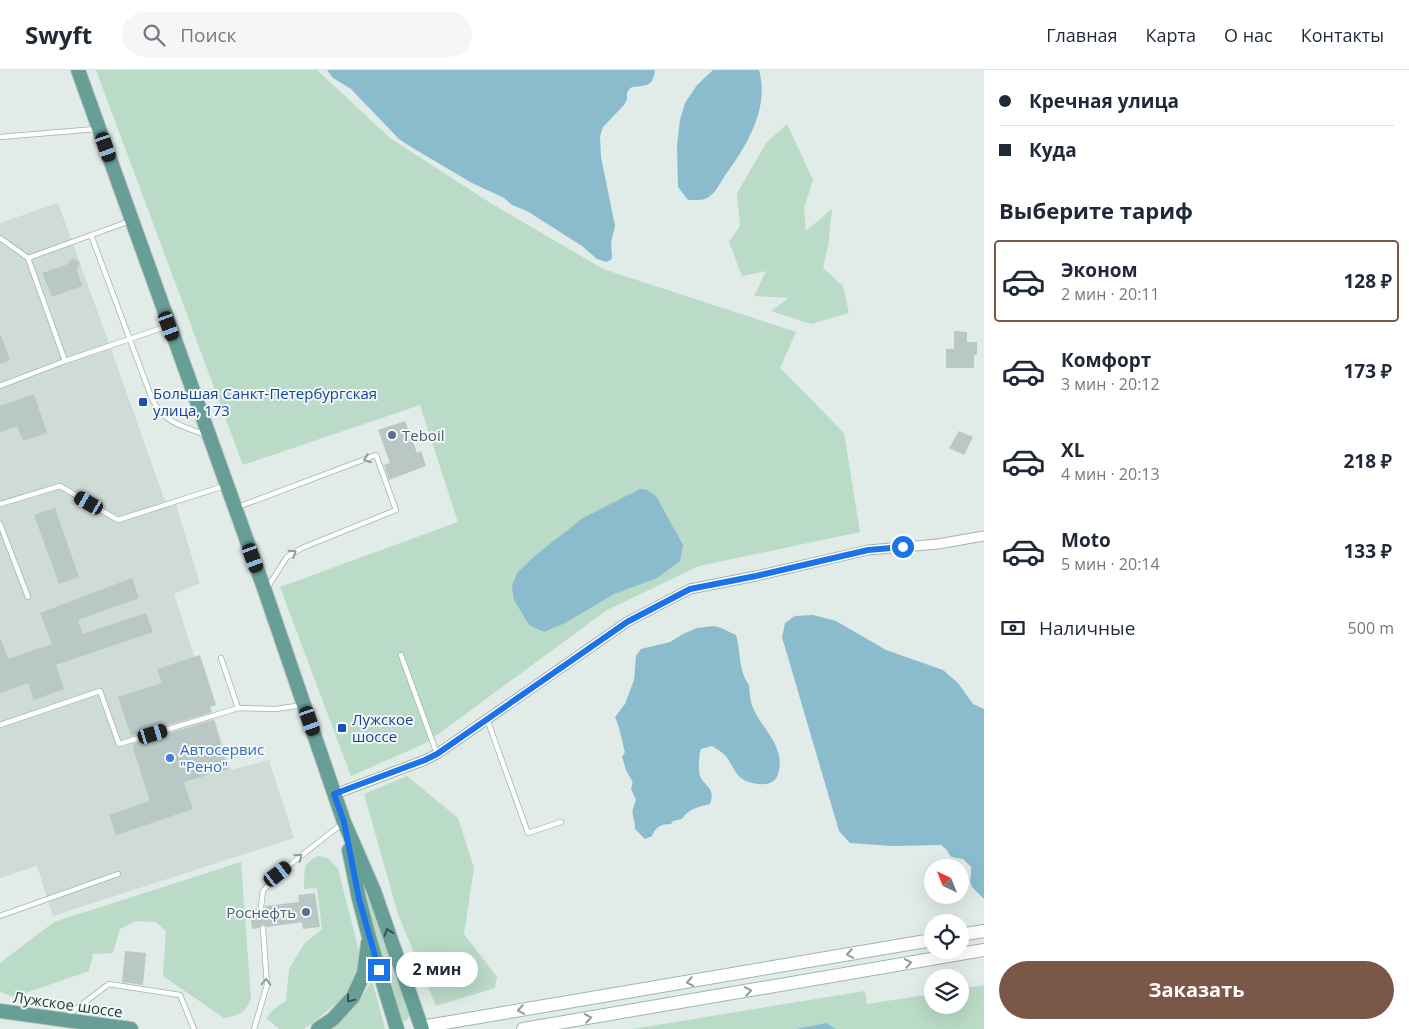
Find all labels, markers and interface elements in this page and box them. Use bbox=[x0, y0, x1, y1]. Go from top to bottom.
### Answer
search box bbox=[122, 12, 472, 57]
text: Swyft bbox=[25, 18, 92, 51]
icon: search bbox=[140, 21, 168, 49]
text: Поиск bbox=[180, 22, 236, 48]
text: Главная bbox=[1046, 23, 1118, 47]
text: Карта bbox=[1146, 23, 1196, 47]
text: О нас bbox=[1224, 23, 1273, 47]
text: Контакты bbox=[1301, 23, 1384, 47]
text: Кречная улица bbox=[1029, 88, 1179, 114]
car bbox=[94, 130, 117, 164]
text: Куда bbox=[1029, 137, 1077, 163]
text: Выберите тариф bbox=[999, 195, 1193, 225]
text: Эконом bbox=[1061, 257, 1138, 283]
icon: car bbox=[1001, 259, 1046, 304]
text: 128 ₽ bbox=[1343, 268, 1392, 294]
text: 2 мин · 20:11 bbox=[1061, 283, 1160, 305]
car bbox=[156, 309, 181, 343]
text: Комфорт bbox=[1061, 347, 1151, 373]
icon: car bbox=[1001, 349, 1046, 394]
text: 173 ₽ bbox=[1343, 358, 1392, 384]
text: 3 мин · 20:12 bbox=[1061, 373, 1160, 395]
place label: Большая Санкт-Петербургская улица, 173 bbox=[153, 383, 377, 420]
marker: Большая Санкт-Петербургская улица, 173 bbox=[137, 396, 149, 408]
place label: Teboil bbox=[402, 425, 444, 445]
marker: Teboil bbox=[386, 429, 398, 441]
text: XL bbox=[1061, 437, 1084, 463]
icon: car bbox=[1001, 439, 1046, 484]
text: 218 ₽ bbox=[1343, 448, 1392, 474]
one-way arrow bbox=[363, 453, 371, 463]
text: 4 мин · 20:13 bbox=[1061, 463, 1160, 485]
car bbox=[72, 489, 105, 517]
text: Moto bbox=[1061, 527, 1111, 553]
icon: car bbox=[1001, 529, 1046, 574]
route start bbox=[892, 536, 914, 558]
text: 133 ₽ bbox=[1343, 538, 1392, 564]
car bbox=[240, 541, 265, 575]
one-way arrow bbox=[288, 550, 297, 559]
text: 5 мин · 20:14 bbox=[1061, 553, 1160, 575]
icon: cash bbox=[999, 614, 1027, 642]
text: Наличные bbox=[1039, 615, 1135, 641]
text: 500 m bbox=[1348, 617, 1394, 639]
car bbox=[298, 704, 321, 738]
place label: Лужское шоссе bbox=[352, 709, 413, 746]
car bbox=[136, 722, 169, 746]
marker: Лужское шоссе bbox=[336, 722, 348, 734]
place label: Автосервис "Рено" bbox=[180, 739, 264, 776]
marker: Автосервис "Рено" bbox=[164, 752, 176, 764]
one-way arrow bbox=[293, 854, 303, 863]
car bbox=[261, 859, 294, 889]
north arrow bbox=[924, 859, 969, 904]
map controls bbox=[924, 859, 969, 1014]
place label: Роснефть bbox=[226, 902, 296, 922]
marker: Роснефть bbox=[300, 906, 312, 918]
button: locate bbox=[924, 914, 969, 959]
one-way arrow bbox=[384, 928, 394, 937]
one-way arrow bbox=[846, 949, 854, 959]
callout: 2 мин bbox=[396, 952, 479, 988]
text: 2 мин bbox=[413, 958, 461, 980]
route end bbox=[368, 959, 390, 981]
one-way arrow bbox=[904, 959, 913, 969]
button: Заказать bbox=[999, 961, 1394, 1019]
button: layers bbox=[924, 969, 969, 1014]
one-way arrow bbox=[685, 976, 694, 986]
one-way arrow bbox=[261, 978, 272, 986]
street label: Лужское шоссе bbox=[12, 986, 124, 1022]
one-way arrow bbox=[744, 986, 753, 996]
one-way arrow bbox=[347, 993, 356, 1003]
one-way arrow bbox=[517, 1005, 526, 1015]
one-way arrow bbox=[584, 1013, 592, 1023]

